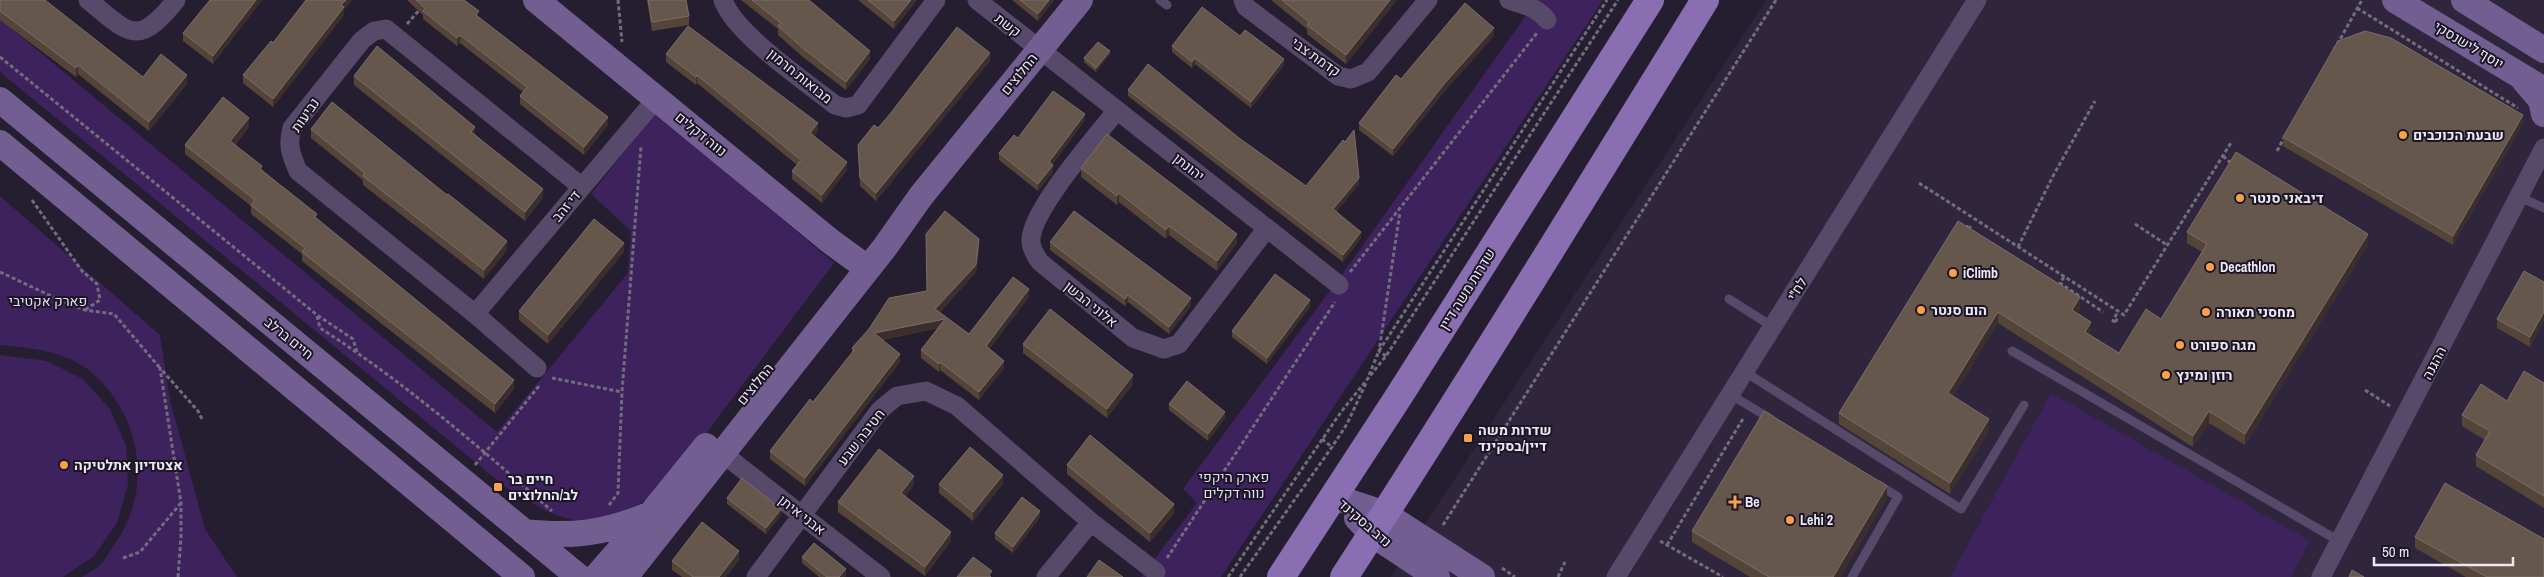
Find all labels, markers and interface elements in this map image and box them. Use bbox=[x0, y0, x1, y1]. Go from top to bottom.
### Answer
street label: קשת bbox=[991, 9, 1025, 41]
street label: יוסף לישנסקי bbox=[2431, 17, 2507, 73]
street label: קדמת צבי bbox=[1288, 34, 1344, 80]
street label: מבואות חרמון bbox=[764, 45, 836, 107]
street label: החלוצים bbox=[997, 49, 1041, 99]
street label: נביעות bbox=[287, 94, 323, 136]
street label: נווה דקלים bbox=[672, 108, 730, 160]
place label: שבעת הכוכבים bbox=[2413, 126, 2504, 144]
marker: שבעת הכוכבים bbox=[2397, 129, 2409, 141]
street label: יהונתן bbox=[1170, 149, 1208, 185]
street label: די זהב bbox=[548, 187, 584, 225]
place label: דיבאני סנטר bbox=[2250, 189, 2324, 207]
marker: דיבאני סנטר bbox=[2234, 192, 2246, 204]
street label: שדרות משה דיין bbox=[1435, 245, 1499, 333]
place label: Decathlon bbox=[2220, 258, 2276, 276]
marker: Decathlon bbox=[2204, 261, 2216, 273]
place label: iClimb bbox=[1963, 264, 1998, 282]
marker: iClimb bbox=[1947, 267, 1959, 279]
street label: לח"י bbox=[1783, 274, 1811, 304]
street label: אלוני הבשן bbox=[1061, 277, 1121, 331]
park label: פארק אקטיבי bbox=[9, 292, 87, 310]
place label: הום סנטר bbox=[1931, 301, 1987, 319]
place label: מחסני תאורה bbox=[2216, 303, 2295, 321]
marker: הום סנטר bbox=[1915, 304, 1927, 316]
marker: מחסני תאורה bbox=[2200, 306, 2212, 318]
street label: חיים ברלב bbox=[261, 313, 317, 363]
place label: מגה ספורט bbox=[2190, 336, 2256, 354]
marker: מגה ספורט bbox=[2174, 339, 2186, 351]
street label: ההגנה bbox=[2418, 343, 2450, 383]
street label: החלוצים bbox=[733, 359, 777, 409]
place label: רוזן ומינץ bbox=[2176, 366, 2233, 384]
marker: רוזן ומינץ bbox=[2160, 369, 2172, 381]
street label: חטיבה שבע bbox=[833, 405, 889, 469]
place label: שדרות משה דיין/בסקינד bbox=[1478, 421, 1552, 455]
marker: שדרות משה דיין/בסקינד bbox=[1462, 432, 1474, 444]
place label: אצטדיון אתלטיקה bbox=[74, 456, 183, 474]
marker: אצטדיון אתלטיקה bbox=[58, 459, 70, 471]
park label: פארק היקפי נווה דקלים bbox=[1199, 468, 1269, 502]
place label: חיים בר לב/החלוצים bbox=[508, 470, 578, 504]
marker: חיים בר לב/החלוצים bbox=[492, 481, 504, 493]
street label: אבני איתן bbox=[775, 491, 829, 539]
place label: Be bbox=[1745, 493, 1760, 511]
street label: נדב בסקינד bbox=[1335, 495, 1395, 551]
marker: Be bbox=[1729, 496, 1741, 508]
place label: Lehi 2 bbox=[1800, 511, 1833, 529]
marker: Lehi 2 bbox=[1784, 514, 1796, 526]
scale bar bbox=[2374, 534, 2513, 566]
text: 50 m bbox=[2382, 541, 2409, 562]

